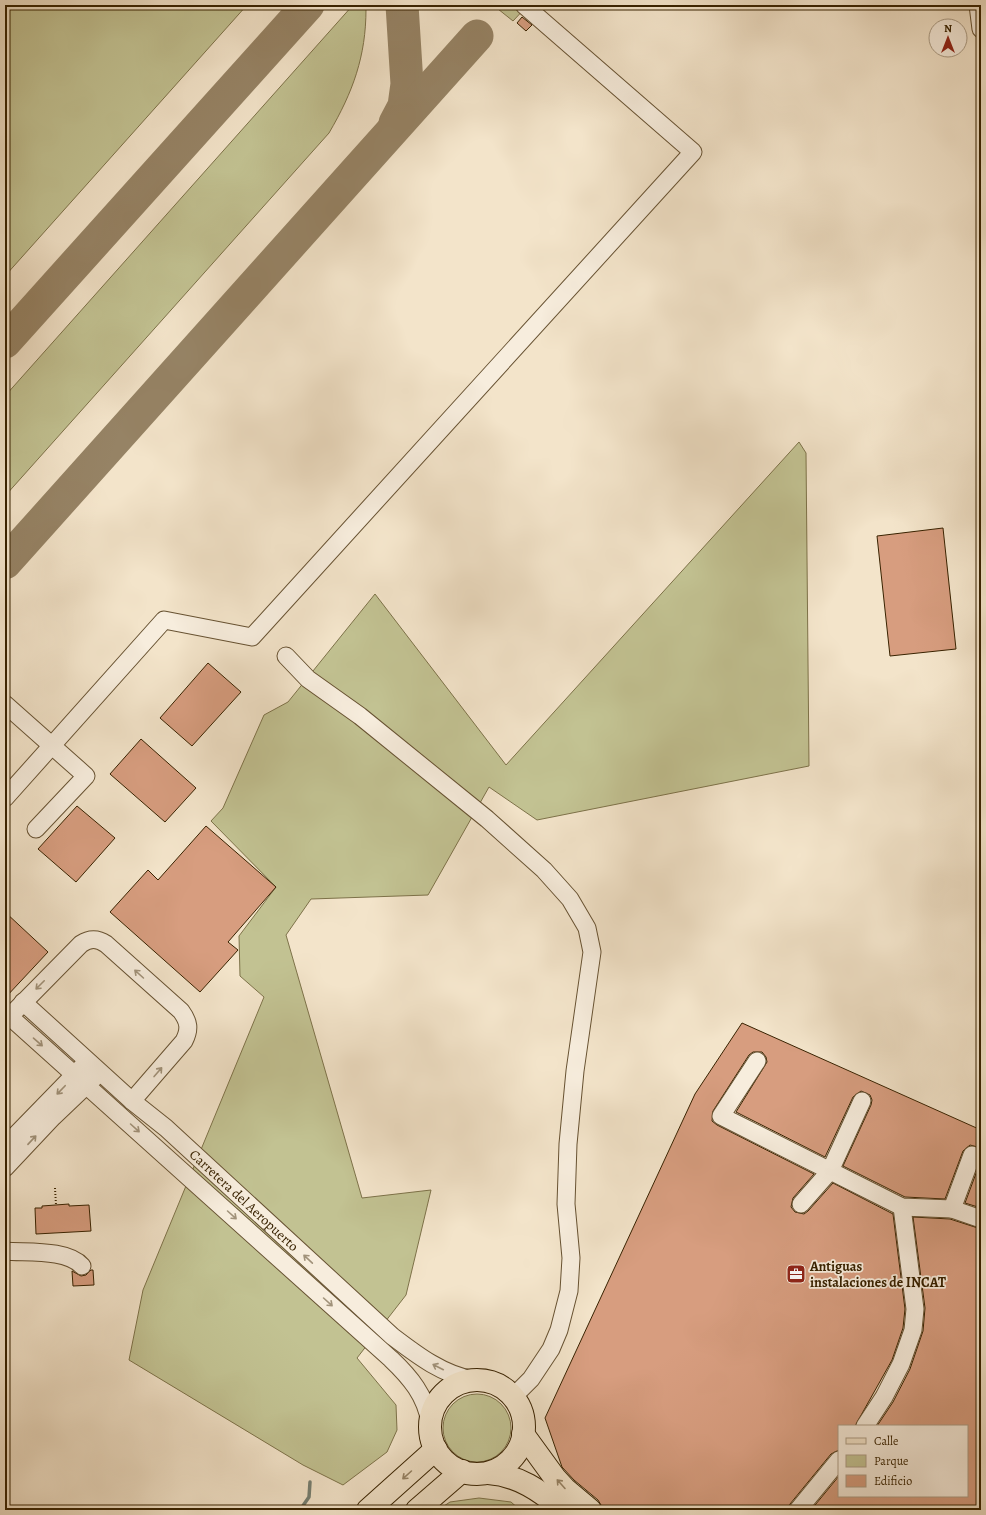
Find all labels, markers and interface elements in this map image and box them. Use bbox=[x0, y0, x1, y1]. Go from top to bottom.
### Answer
north arrow bbox=[928, 18, 968, 58]
text: N bbox=[944, 21, 952, 36]
one-way arrow bbox=[134, 969, 144, 979]
one-way arrow bbox=[35, 980, 45, 990]
one-way arrow bbox=[33, 1037, 44, 1046]
one-way arrow bbox=[153, 1067, 162, 1077]
one-way arrow bbox=[56, 1085, 66, 1095]
one-way arrow bbox=[130, 1124, 141, 1133]
one-way arrow bbox=[27, 1134, 36, 1145]
street label: Carretera del Aeropuerto bbox=[185, 1145, 303, 1256]
one-way arrow bbox=[227, 1211, 237, 1220]
one-way arrow bbox=[303, 1254, 313, 1264]
place label: Antiguas instalaciones de INCAT bbox=[809, 1257, 946, 1292]
office icon: Antiguas instalaciones de INCAT bbox=[785, 1263, 807, 1285]
one-way arrow bbox=[323, 1298, 334, 1307]
one-way arrow bbox=[432, 1363, 444, 1371]
legend bbox=[838, 1425, 968, 1497]
text: Calle bbox=[874, 1433, 898, 1449]
text: Parque bbox=[874, 1453, 909, 1469]
one-way arrow bbox=[401, 1471, 412, 1480]
text: Edificio bbox=[874, 1473, 912, 1489]
one-way arrow bbox=[556, 1479, 566, 1489]

